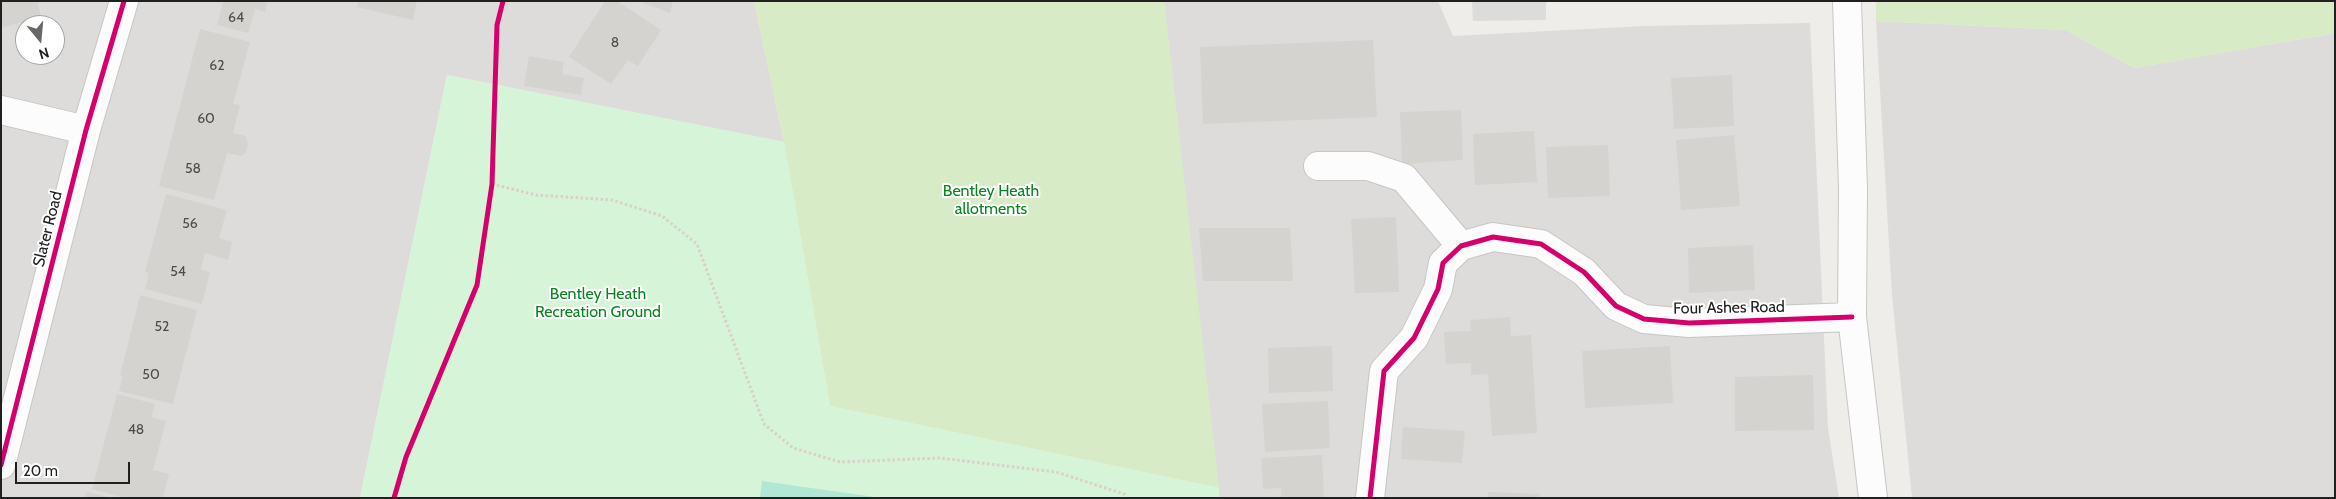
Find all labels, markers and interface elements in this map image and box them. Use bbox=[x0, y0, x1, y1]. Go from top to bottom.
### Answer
house number: 64 bbox=[228, 10, 244, 26]
north arrow bbox=[15, 15, 65, 65]
house number: 8 bbox=[611, 35, 619, 51]
text: N bbox=[37, 43, 51, 63]
house number: 62 bbox=[209, 58, 225, 74]
house number: 60 bbox=[197, 111, 215, 127]
house number: 58 bbox=[185, 161, 201, 177]
park label: Bentley Heath allotments bbox=[943, 181, 1039, 219]
street label: Slater Road bbox=[29, 189, 67, 269]
house number: 56 bbox=[182, 216, 198, 232]
house number: 54 bbox=[170, 264, 186, 280]
park label: Bentley Heath Recreation Ground bbox=[535, 284, 661, 322]
street label: Four Ashes Road bbox=[1673, 297, 1785, 319]
house number: 52 bbox=[155, 319, 169, 335]
house number: 50 bbox=[142, 367, 160, 383]
house number: 48 bbox=[128, 422, 144, 438]
scale bar bbox=[18, 452, 132, 484]
text: 20 m bbox=[23, 462, 58, 480]

